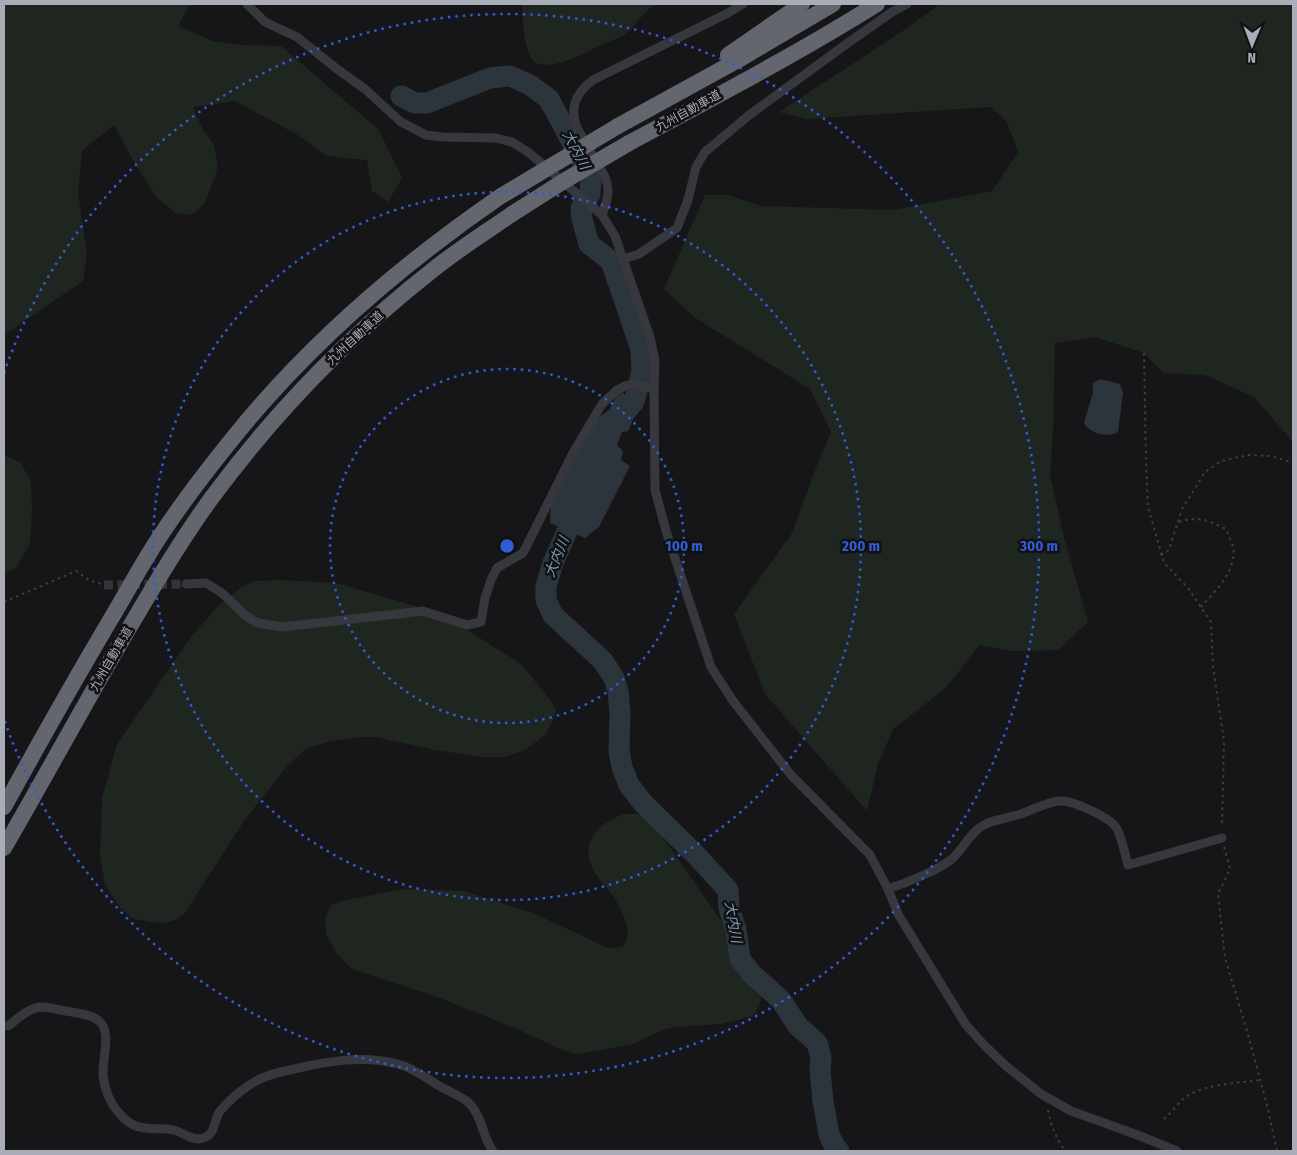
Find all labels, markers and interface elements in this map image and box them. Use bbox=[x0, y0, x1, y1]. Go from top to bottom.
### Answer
north arrow bbox=[1227, 20, 1277, 70]
text: N bbox=[1247, 49, 1256, 66]
street label: 九州自動車道 bbox=[653, 87, 723, 135]
water label: 大内川 bbox=[559, 127, 594, 174]
street label: 九州自動車道 bbox=[324, 308, 386, 368]
water label: 大内川 bbox=[541, 532, 573, 580]
centre of rings bbox=[498, 537, 516, 555]
text: 100 m bbox=[665, 537, 703, 555]
text: 200 m bbox=[841, 537, 880, 555]
text: 300 m bbox=[1019, 537, 1058, 555]
street label: 九州自動車道 bbox=[87, 624, 135, 694]
water label: 大内川 bbox=[721, 900, 745, 946]

